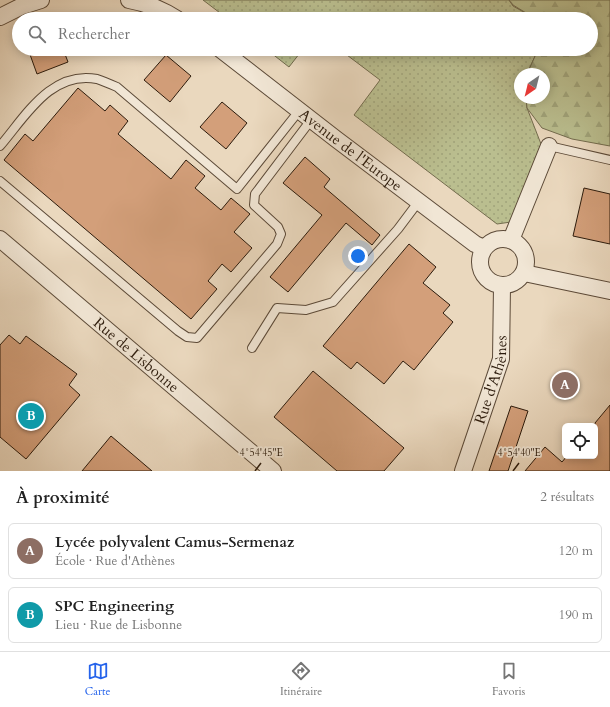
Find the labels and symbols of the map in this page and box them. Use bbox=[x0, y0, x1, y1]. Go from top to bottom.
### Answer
north arrow bbox=[514, 68, 550, 104]
street label: Avenue de l'Europe bbox=[295, 104, 406, 196]
your location bbox=[348, 246, 368, 266]
street label: Rue de Lisbonne bbox=[89, 313, 184, 397]
street label: Rue d'Athènes bbox=[470, 335, 512, 427]
pin: A bbox=[552, 370, 578, 400]
pin: B bbox=[18, 401, 44, 431]
text: 4°54'45"E bbox=[239, 446, 283, 460]
text: 4°54'40"E bbox=[497, 446, 541, 460]

